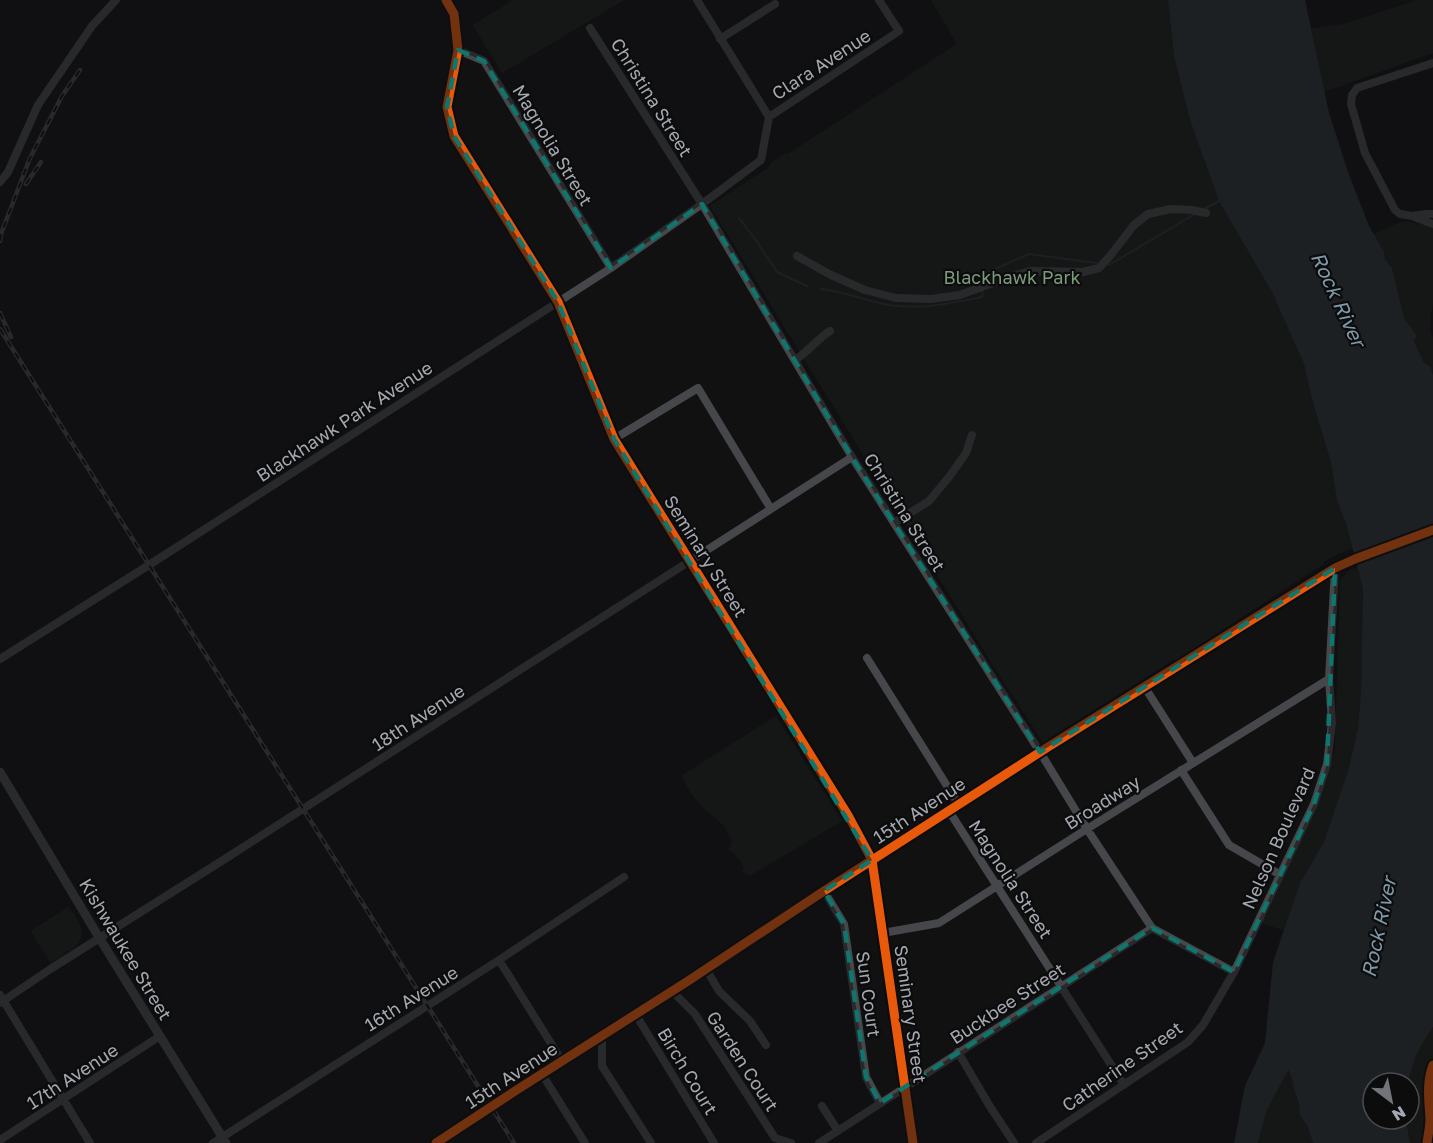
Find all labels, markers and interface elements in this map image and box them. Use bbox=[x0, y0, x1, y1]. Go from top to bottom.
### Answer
street label: Clara Avenue bbox=[768, 24, 874, 104]
street label: Christina Street bbox=[607, 34, 697, 160]
street label: Magnolia Street bbox=[508, 81, 598, 209]
water label: Rock River bbox=[1307, 248, 1373, 353]
park label: Blackhawk Park bbox=[943, 266, 1081, 288]
street label: Blackhawk Park Avenue bbox=[252, 356, 436, 486]
street label: Christina Street bbox=[860, 449, 950, 575]
street label: Seminary Street bbox=[660, 491, 752, 621]
street label: 18th Avenue bbox=[368, 679, 468, 755]
street label: Nelson Boulevard bbox=[1237, 764, 1319, 912]
street label: Broadway bbox=[1060, 770, 1144, 834]
street label: 15th Avenue bbox=[869, 772, 969, 848]
street label: Magnolia Street bbox=[964, 816, 1058, 942]
water label: Rock River bbox=[1356, 872, 1401, 979]
street label: Kishwaukee Street bbox=[75, 874, 177, 1024]
street label: Seminary Street bbox=[890, 943, 932, 1085]
street label: Sun Court bbox=[852, 950, 886, 1038]
street label: Buckbee Street bbox=[945, 958, 1069, 1048]
street label: 16th Avenue bbox=[360, 961, 462, 1035]
street label: Garden Court bbox=[702, 1007, 784, 1115]
street label: Catherine Street bbox=[1057, 1016, 1187, 1116]
street label: Birch Court bbox=[653, 1023, 723, 1119]
street label: 15th Avenue bbox=[461, 1037, 561, 1113]
street label: 17th Avenue bbox=[22, 1038, 122, 1114]
north arrow bbox=[1361, 1071, 1421, 1131]
text: N bbox=[1388, 1102, 1409, 1125]

